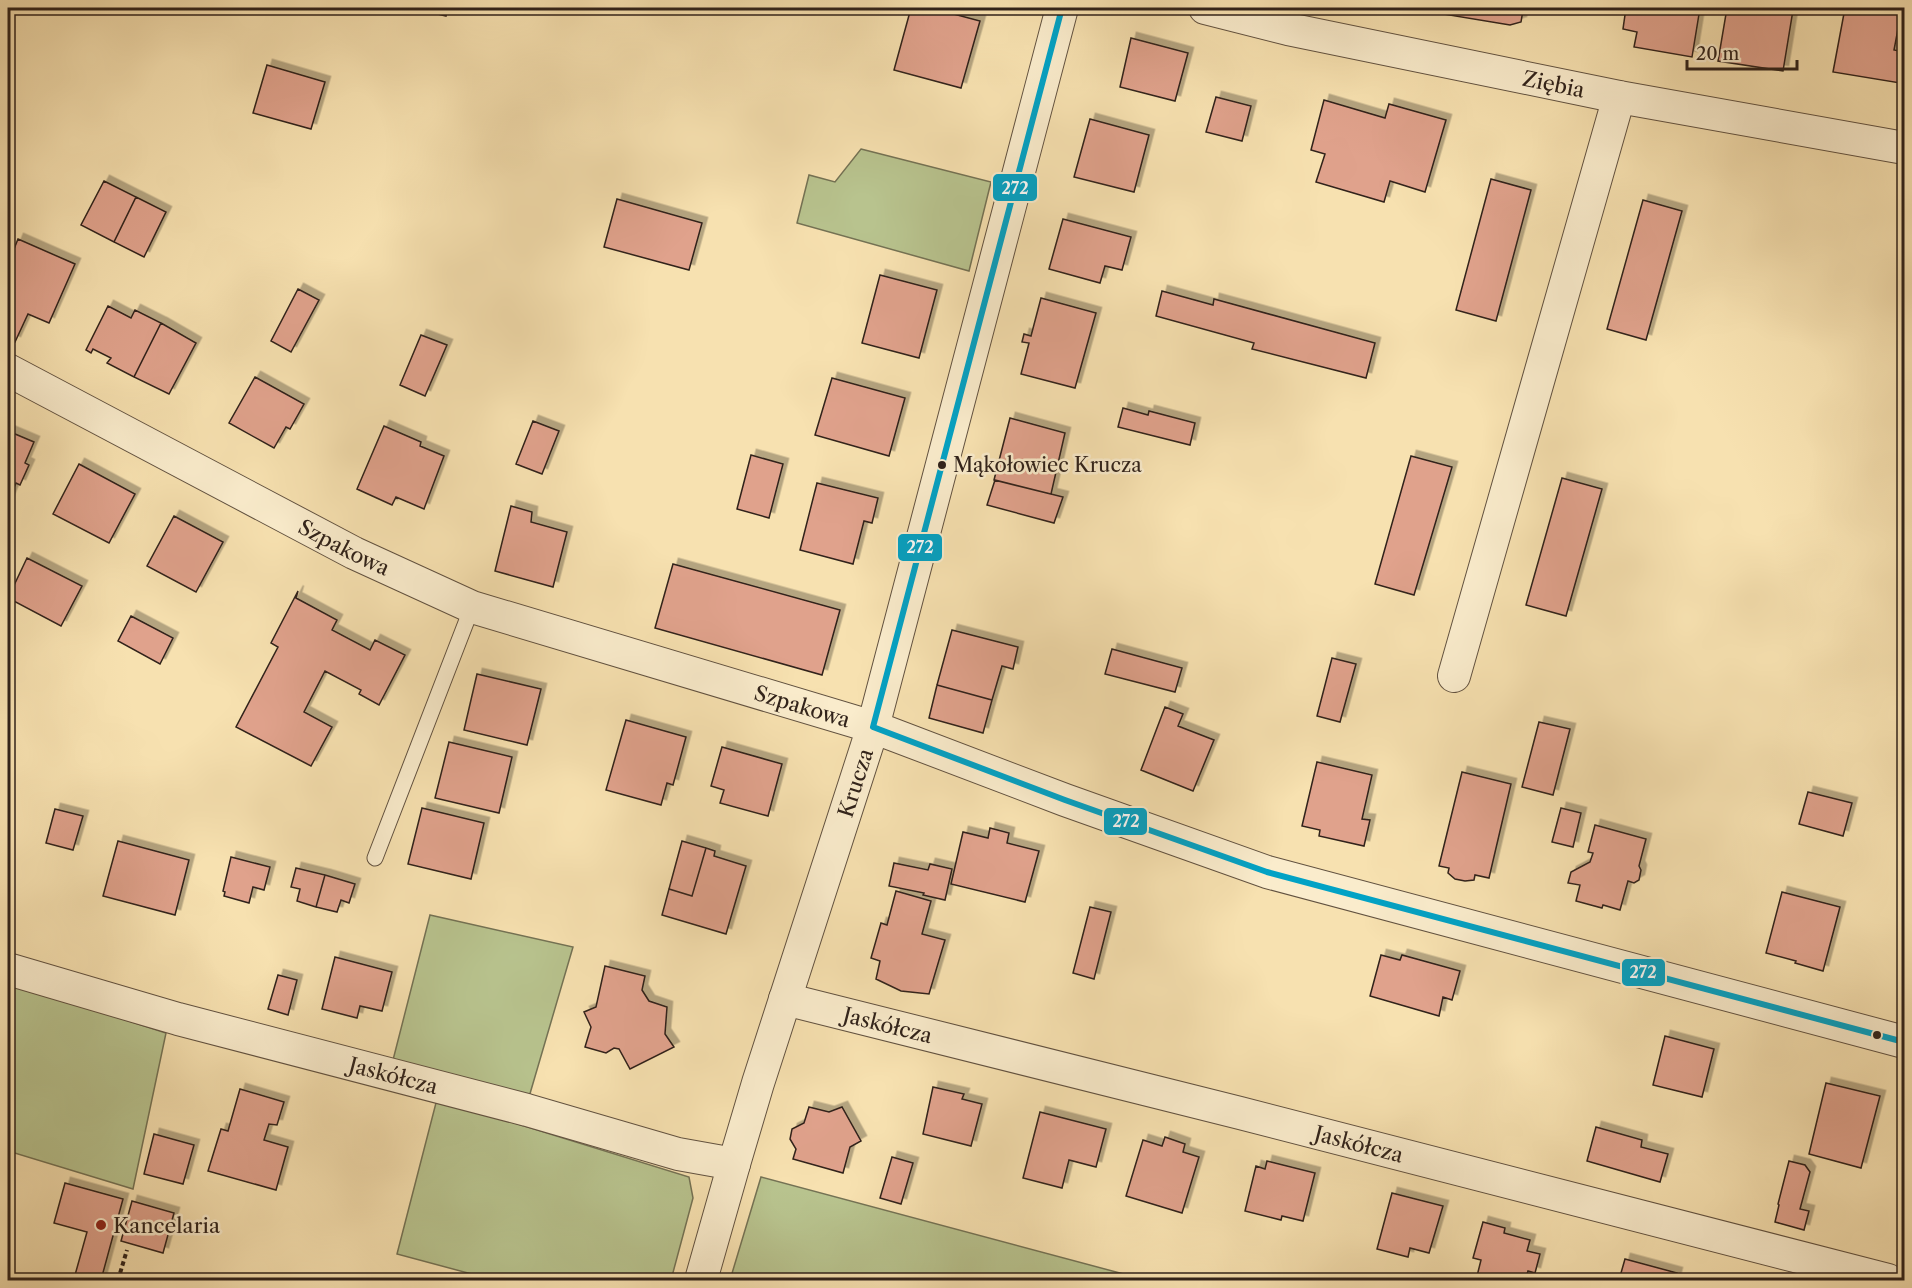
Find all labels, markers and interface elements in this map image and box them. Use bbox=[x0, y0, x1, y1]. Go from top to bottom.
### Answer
scale bar bbox=[1687, 33, 1796, 71]
text: 20 m bbox=[1696, 43, 1740, 65]
street label: Ziębia bbox=[1521, 65, 1588, 102]
line badge: 272 bbox=[992, 173, 1038, 202]
text: 272 bbox=[1001, 178, 1029, 198]
place label: Mąkołowiec Krucza bbox=[953, 453, 1142, 477]
marker: Mąkołowiec Krucza bbox=[936, 459, 948, 471]
street label: Szpakowa bbox=[294, 514, 395, 581]
line badge: 272 bbox=[897, 533, 943, 562]
text: 272 bbox=[906, 537, 934, 557]
street label: Szpakowa bbox=[751, 680, 854, 732]
street label: Krucza bbox=[832, 744, 878, 820]
line badge: 272 bbox=[1103, 807, 1148, 836]
text: 272 bbox=[1112, 811, 1140, 831]
line badge: 272 bbox=[1621, 958, 1666, 987]
text: 272 bbox=[1629, 962, 1657, 982]
street label: Jaskółcza bbox=[838, 1001, 936, 1048]
unlabelled marker bbox=[1871, 1029, 1883, 1041]
street label: Jaskółcza bbox=[344, 1051, 442, 1099]
street label: Jaskółcza bbox=[1309, 1119, 1407, 1167]
place label: Kancelaria bbox=[113, 1213, 221, 1238]
marker: Kancelaria bbox=[94, 1218, 108, 1232]

